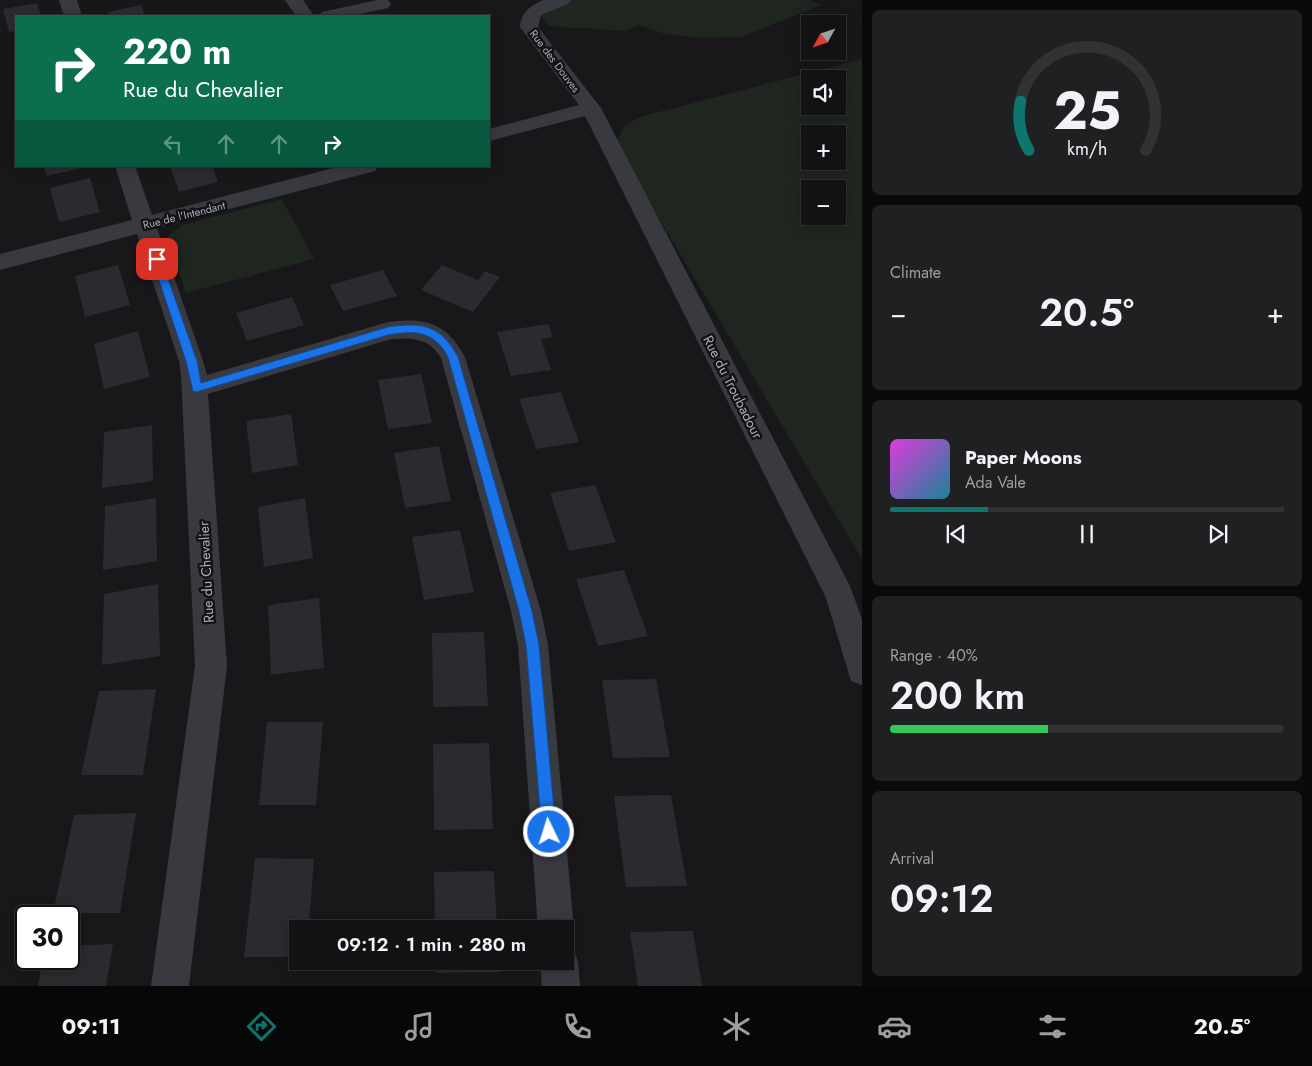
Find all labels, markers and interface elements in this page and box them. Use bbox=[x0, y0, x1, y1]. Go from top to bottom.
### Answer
north arrow bbox=[801, 15, 846, 60]
map controls bbox=[801, 15, 846, 225]
street label: Rue des Douves bbox=[526, 26, 584, 96]
text: 220 m bbox=[123, 27, 231, 77]
icon: right bbox=[40, 35, 105, 100]
button: sound bbox=[801, 70, 846, 115]
text: Rue du Chevalier bbox=[123, 73, 283, 105]
text: 25 bbox=[1053, 73, 1121, 149]
button: + bbox=[801, 125, 846, 170]
icon: left bbox=[159, 130, 187, 158]
icon: ahead bbox=[212, 130, 240, 158]
icon: ahead bbox=[265, 130, 293, 158]
icon: right bbox=[318, 130, 346, 158]
text: km/h bbox=[1067, 136, 1107, 162]
button: − bbox=[801, 180, 846, 225]
street label: Rue de l'Intendant bbox=[141, 197, 227, 233]
pin bbox=[136, 238, 178, 280]
icon: arrive bbox=[143, 245, 171, 273]
text: Climate bbox=[890, 261, 941, 284]
text: 20.5° bbox=[1039, 285, 1134, 340]
text: − bbox=[890, 293, 907, 334]
text: + bbox=[1267, 293, 1284, 334]
street label: Rue du Troubadour bbox=[698, 332, 768, 442]
text: Paper Moons bbox=[965, 444, 1082, 471]
text: Ada Vale bbox=[965, 471, 1026, 494]
street label: Rue du Chevalier bbox=[193, 520, 219, 623]
icon: previous bbox=[942, 520, 970, 548]
icon: pause bbox=[1073, 520, 1101, 548]
icon: next bbox=[1204, 520, 1232, 548]
text: Range · 40% bbox=[890, 644, 978, 667]
text: 200 km bbox=[890, 668, 1025, 723]
position arrow bbox=[522, 805, 574, 857]
text: Arrival bbox=[890, 847, 934, 870]
text: 09:12 bbox=[890, 871, 993, 926]
speed limit sign: 30 bbox=[15, 905, 80, 970]
text: 09:12 · 1 min · 280 m bbox=[337, 931, 526, 958]
icon: directions bbox=[244, 1009, 279, 1044]
icon: music bbox=[402, 1009, 437, 1044]
icon: phone bbox=[560, 1009, 595, 1044]
icon: climate bbox=[719, 1009, 754, 1044]
icon: car bbox=[877, 1009, 912, 1044]
icon: filters bbox=[1035, 1009, 1070, 1044]
text: 09:11 bbox=[62, 1010, 120, 1042]
text: 20.5° bbox=[1193, 1010, 1250, 1042]

